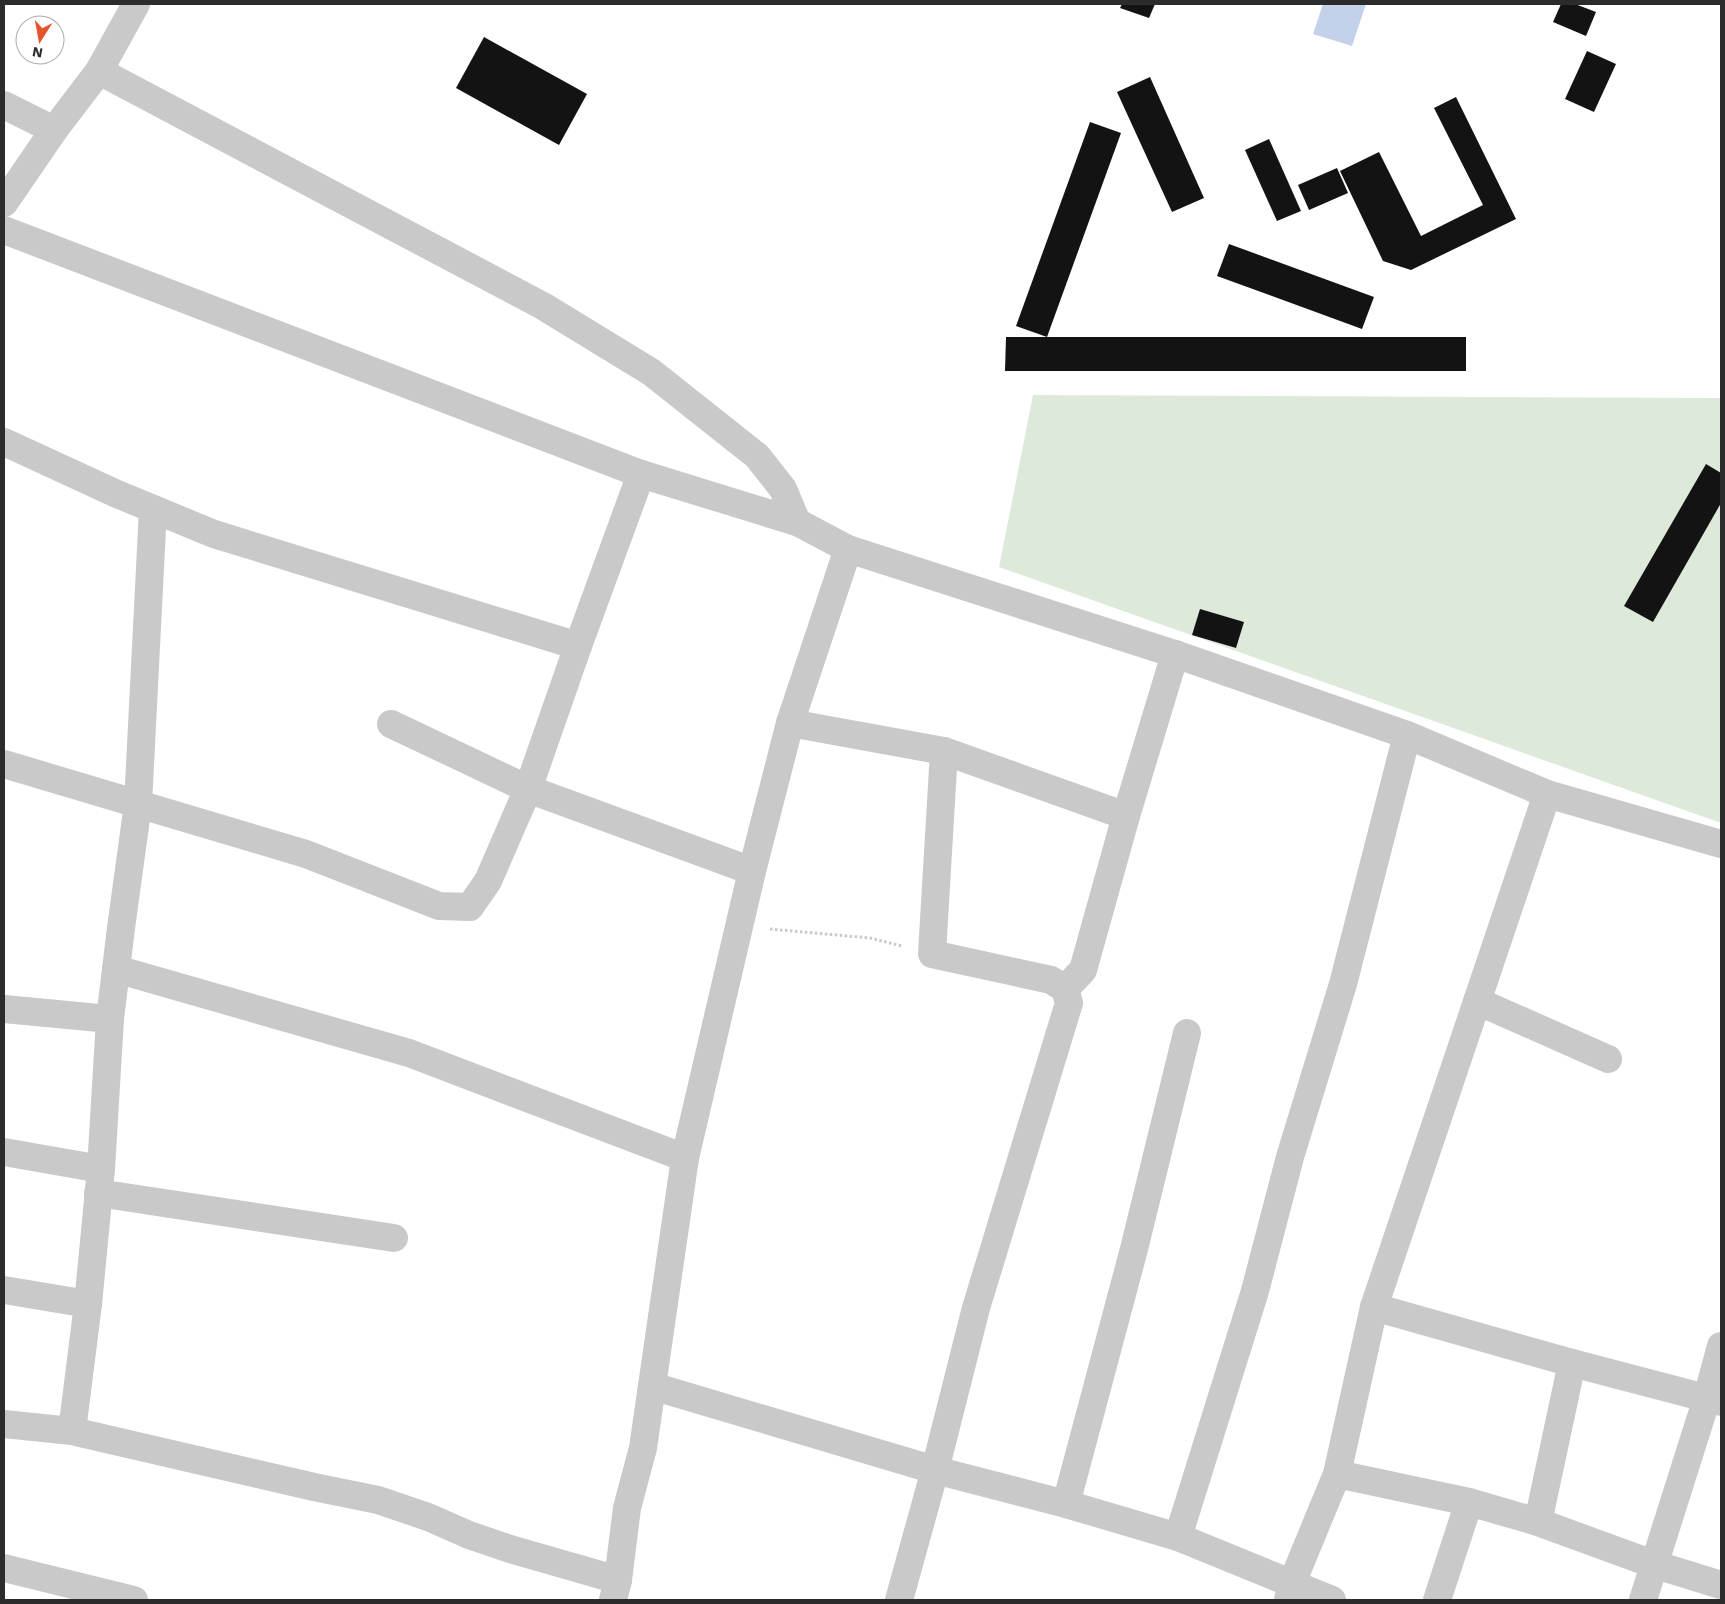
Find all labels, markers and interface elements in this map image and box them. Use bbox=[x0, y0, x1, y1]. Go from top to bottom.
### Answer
north arrow bbox=[15, 15, 65, 65]
text: N bbox=[31, 44, 44, 62]

